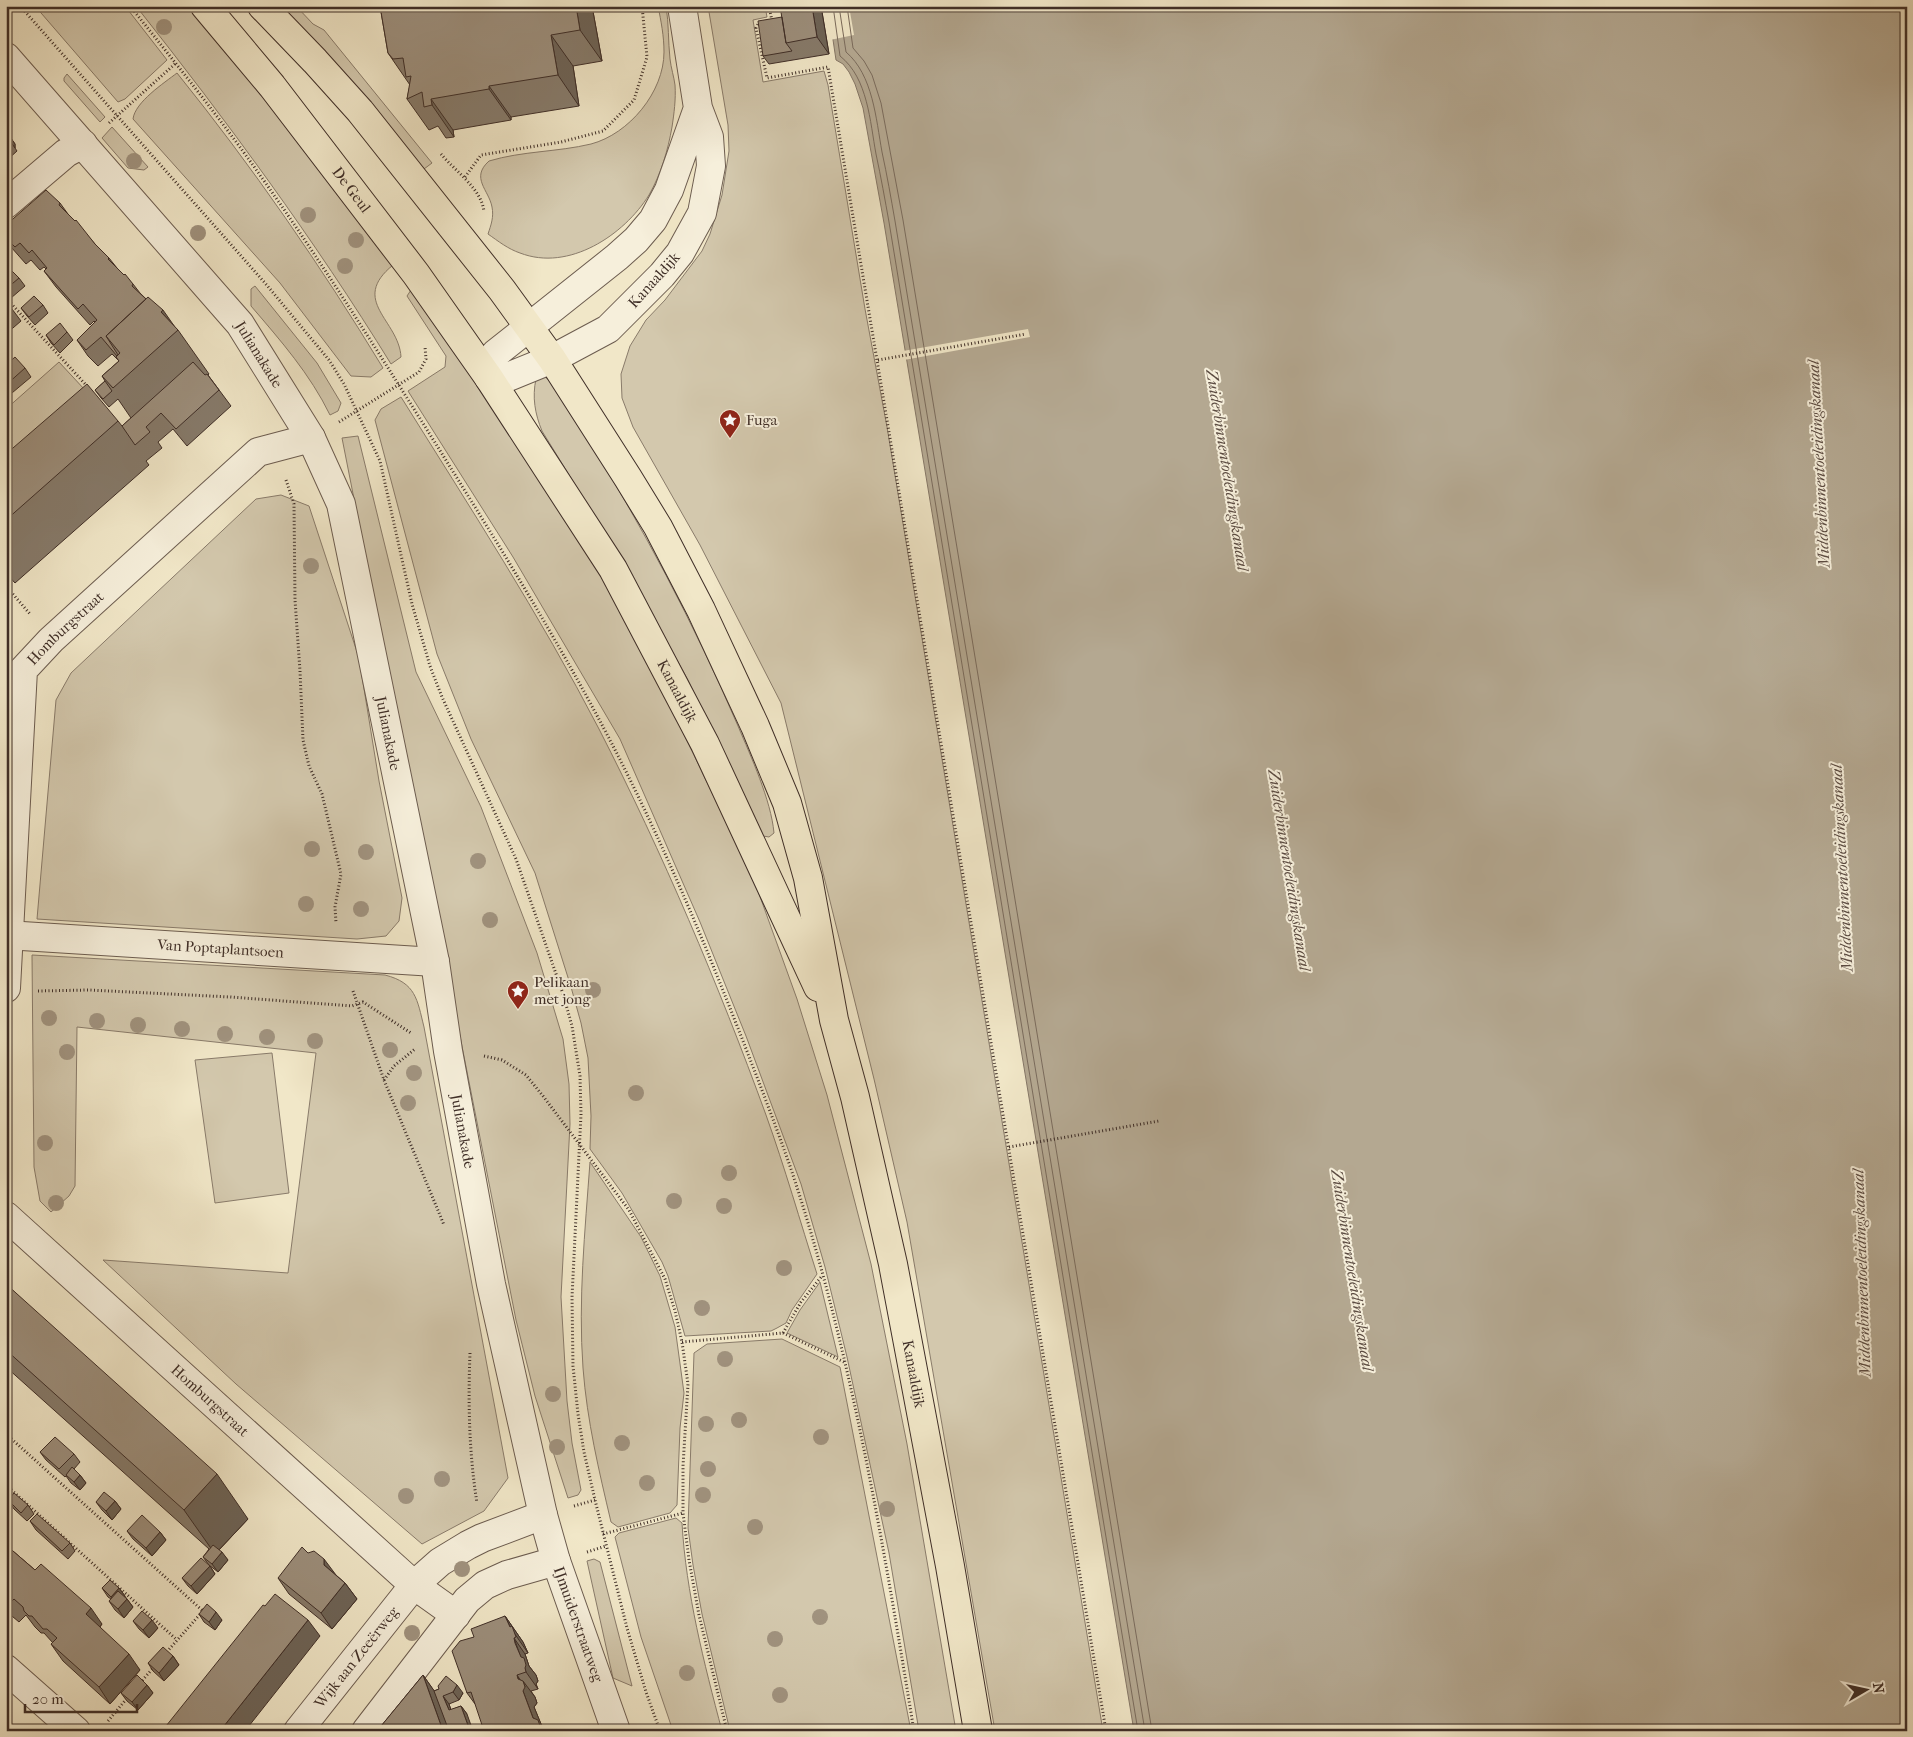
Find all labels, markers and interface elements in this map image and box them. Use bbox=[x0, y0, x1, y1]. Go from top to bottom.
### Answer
street label: De Geul bbox=[328, 163, 375, 216]
street label: Kanaaldijk bbox=[624, 248, 684, 312]
street label: Julianakade bbox=[231, 317, 287, 392]
water label: Middenbinnentoeleidingskanaal bbox=[1803, 358, 1833, 569]
water label: Zuiderbinnentoeleidingskanaal bbox=[1202, 367, 1253, 574]
place icon: Fuga bbox=[718, 408, 742, 439]
place label: Fuga bbox=[746, 411, 779, 429]
street label: Homburgstraat bbox=[23, 587, 108, 669]
street label: Kanaaldijk bbox=[653, 657, 701, 726]
street label: Julianakade bbox=[371, 694, 405, 773]
water label: Middenbinnentoeleidingskanaal bbox=[1826, 762, 1856, 973]
water label: Zuiderbinnentoeleidingskanaal bbox=[1264, 767, 1315, 974]
street label: Van Poptaplantsoen bbox=[156, 935, 285, 961]
place label: Pelikaan met jong bbox=[534, 973, 591, 1008]
place icon: Pelikaan met jong bbox=[506, 979, 530, 1010]
street label: Julianakade bbox=[447, 1092, 479, 1171]
water label: Zuiderbinnentoeleidingskanaal bbox=[1327, 1167, 1378, 1374]
water label: Middenbinnentoeleidingskanaal bbox=[1848, 1167, 1875, 1378]
street label: Kanaaldijk bbox=[899, 1338, 929, 1410]
street label: Homburgstraat bbox=[167, 1361, 253, 1441]
street label: IJmuiderstraatweg bbox=[550, 1564, 607, 1685]
street label: Wijk aan Zeeërweg bbox=[310, 1602, 403, 1713]
north arrow bbox=[1840, 1664, 1890, 1714]
text: N bbox=[1869, 1681, 1888, 1695]
scale bar bbox=[25, 1682, 138, 1714]
text: 20 m bbox=[32, 1690, 64, 1708]

